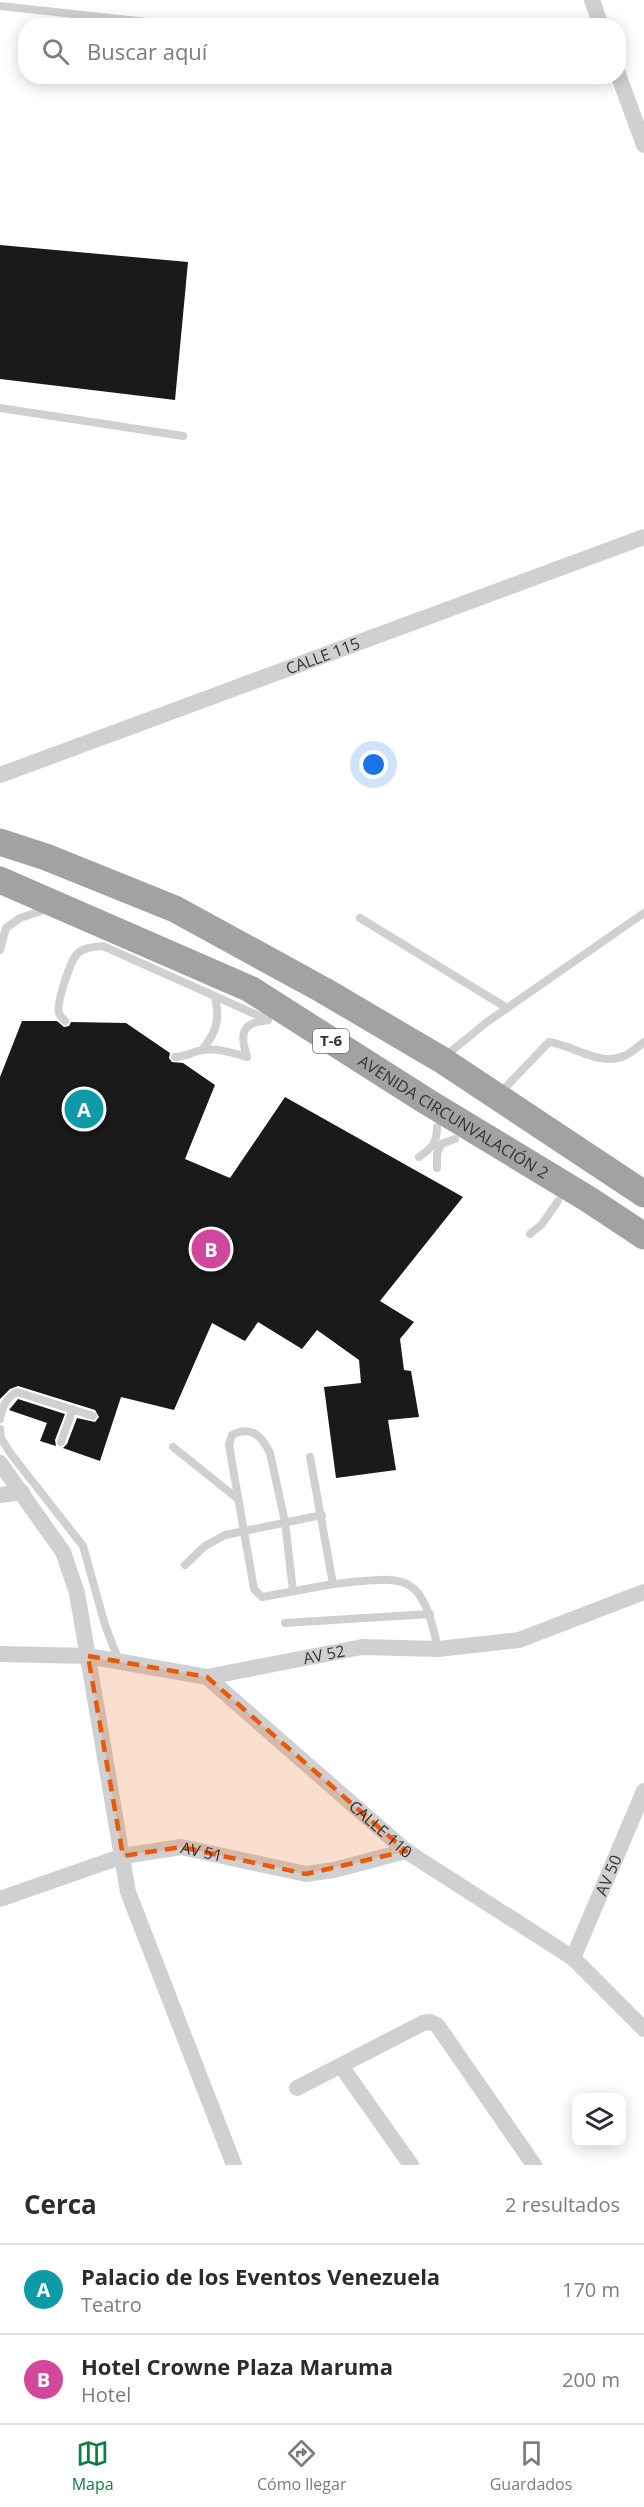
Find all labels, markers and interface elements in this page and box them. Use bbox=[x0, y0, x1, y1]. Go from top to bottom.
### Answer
search box bbox=[18, 18, 626, 84]
icon: search bbox=[39, 35, 72, 68]
text: Buscar aquí bbox=[87, 36, 207, 66]
street label: CALLE 115 bbox=[283, 632, 363, 679]
your location bbox=[359, 750, 388, 779]
road number: T-6 bbox=[313, 1029, 349, 1053]
street label: AVENIDA CIRCUNVALACIÓN 2 bbox=[354, 1050, 553, 1184]
pin: A bbox=[64, 1086, 104, 1132]
pin: B bbox=[192, 1226, 230, 1272]
street label: AV 52 bbox=[301, 1640, 347, 1669]
street label: CALLE 110 bbox=[345, 1795, 416, 1863]
street label: AV 51 bbox=[179, 1836, 224, 1867]
street label: AV 50 bbox=[590, 1851, 627, 1899]
map controls bbox=[572, 2093, 626, 2147]
button: layers bbox=[572, 2093, 626, 2147]
text: Cerca bbox=[24, 2186, 97, 2222]
text: 2 resultados bbox=[505, 2191, 620, 2218]
text: Palacio de los Eventos Venezuela bbox=[81, 2261, 440, 2291]
text: A bbox=[37, 2276, 50, 2303]
text: 170 m bbox=[562, 2276, 620, 2303]
text: Teatro bbox=[81, 2291, 142, 2318]
text: Hotel Crowne Plaza Maruma bbox=[81, 2351, 393, 2381]
text: B bbox=[37, 2366, 50, 2393]
text: 200 m bbox=[562, 2366, 620, 2393]
text: Hotel bbox=[81, 2381, 131, 2408]
tab: Mapa bbox=[72, 2437, 114, 2495]
tab: Cómo llegar bbox=[257, 2437, 346, 2495]
tab: Guardados bbox=[490, 2437, 572, 2495]

